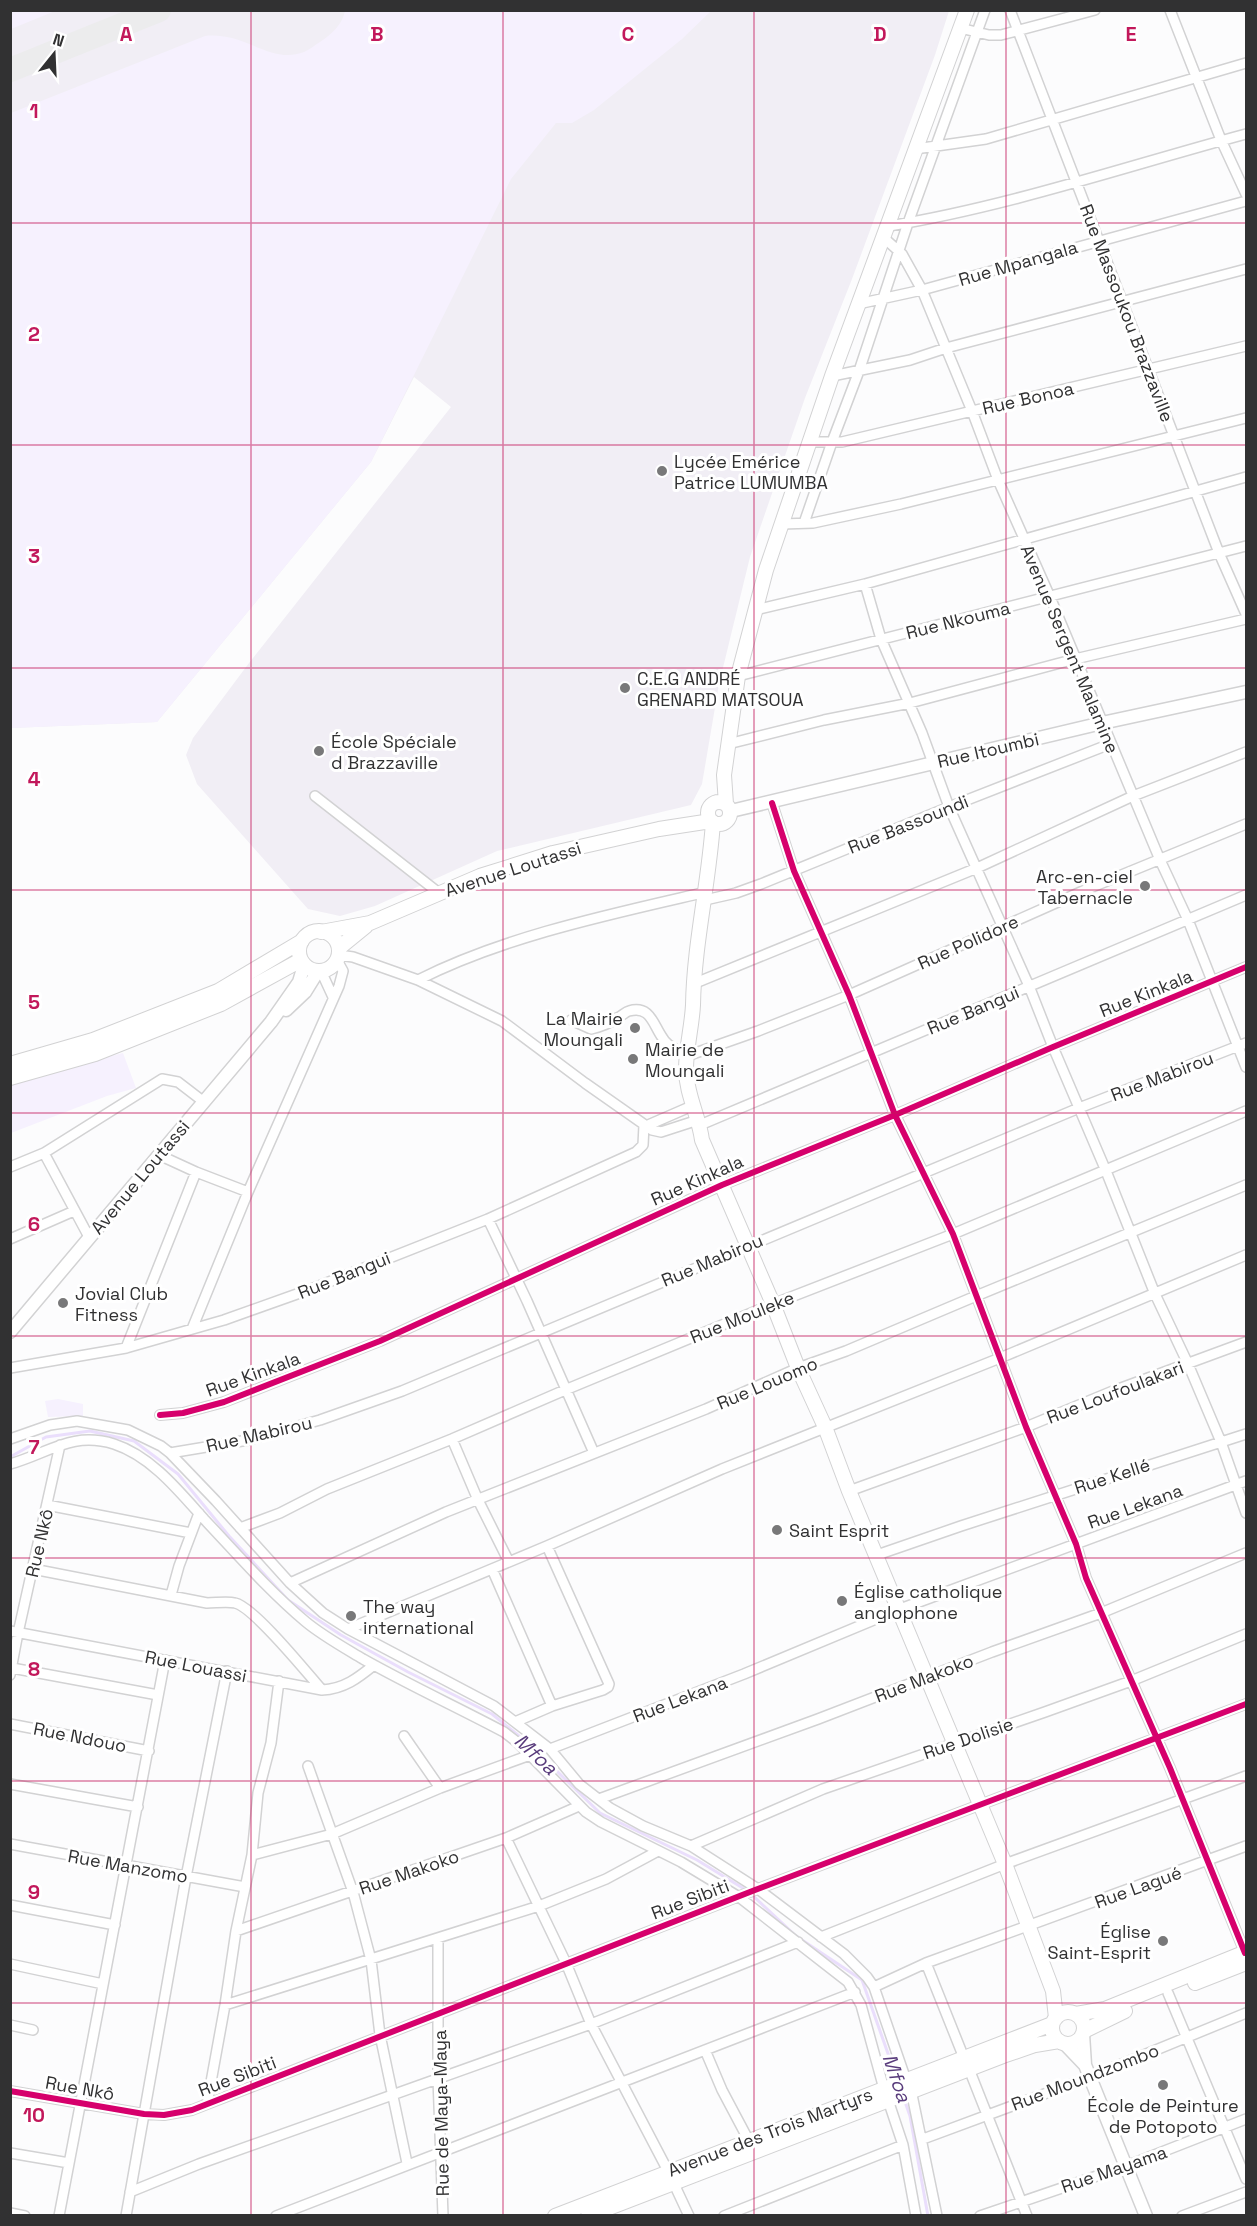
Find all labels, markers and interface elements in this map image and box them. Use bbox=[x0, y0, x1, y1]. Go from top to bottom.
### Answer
text: A bbox=[120, 21, 133, 47]
text: B bbox=[370, 21, 384, 47]
text: C bbox=[622, 21, 635, 47]
text: D bbox=[873, 21, 887, 47]
text: E bbox=[1125, 21, 1137, 47]
north arrow bbox=[24, 24, 84, 84]
text: N bbox=[50, 29, 67, 52]
text: 1 bbox=[29, 98, 39, 124]
street label: Rue Massoukou Brazzaville bbox=[1075, 201, 1179, 425]
street label: Rue Mpangala bbox=[956, 235, 1080, 291]
text: 2 bbox=[28, 321, 40, 347]
street label: Rue Bonoa bbox=[980, 376, 1076, 420]
place label: Lycée Emérice Patrice LUMUMBA bbox=[674, 450, 828, 494]
marker: Lycée Emérice Patrice LUMUMBA bbox=[655, 464, 669, 478]
street label: Avenue Sergent Malamine bbox=[1016, 541, 1124, 757]
text: 3 bbox=[28, 543, 40, 569]
street label: Rue Nkouma bbox=[903, 596, 1013, 644]
place label: C.E.G ANDRÉ GRENARD MATSOUA bbox=[637, 667, 804, 711]
marker: C.E.G ANDRÉ GRENARD MATSOUA bbox=[618, 681, 632, 695]
street label: Rue Itoumbi bbox=[935, 727, 1041, 773]
place label: École Spéciale d Brazzaville bbox=[331, 730, 457, 774]
marker: École Spéciale d Brazzaville bbox=[312, 744, 326, 758]
text: 4 bbox=[28, 766, 41, 792]
street label: Rue Bassoundi bbox=[844, 789, 972, 859]
street label: Avenue Loutassi bbox=[442, 836, 584, 902]
place label: Arc-en-ciel Tabernacle bbox=[1036, 865, 1133, 909]
marker: Arc-en-ciel Tabernacle bbox=[1138, 879, 1152, 893]
street label: Rue Polidore bbox=[914, 910, 1022, 974]
street label: Rue Kinkala bbox=[1096, 964, 1196, 1022]
street label: Rue Bangui bbox=[923, 980, 1023, 1040]
text: 5 bbox=[28, 989, 40, 1015]
place label: La Mairie Moungali bbox=[544, 1007, 623, 1051]
marker: La Mairie Moungali bbox=[628, 1021, 642, 1035]
place label: Mairie de Moungali bbox=[645, 1038, 724, 1082]
street label: Rue Mabirou bbox=[1107, 1046, 1217, 1106]
marker: Mairie de Moungali bbox=[626, 1052, 640, 1066]
street label: Avenue Loutassi bbox=[86, 1115, 194, 1239]
street label: Rue Kinkala bbox=[647, 1149, 747, 1211]
text: 6 bbox=[28, 1211, 40, 1237]
street label: Rue Mabirou bbox=[658, 1228, 766, 1292]
street label: Rue Bangui bbox=[294, 1246, 394, 1304]
place label: Jovial Club Fitness bbox=[75, 1282, 168, 1326]
street label: Rue Mouleke bbox=[687, 1286, 797, 1348]
marker: Jovial Club Fitness bbox=[56, 1296, 70, 1310]
street label: Rue Kinkala bbox=[203, 1346, 303, 1402]
street label: Rue Louomo bbox=[713, 1351, 821, 1415]
street label: Rue Loufoulakari bbox=[1043, 1355, 1187, 1429]
street label: Rue Mabirou bbox=[204, 1411, 314, 1457]
text: 7 bbox=[28, 1434, 40, 1460]
street label: Rue Kellé bbox=[1071, 1453, 1153, 1499]
street label: Rue Lekana bbox=[1084, 1478, 1186, 1534]
street label: Rue Nkô bbox=[20, 1506, 58, 1580]
place label: Saint Esprit bbox=[789, 1519, 889, 1542]
marker: Saint Esprit bbox=[770, 1523, 784, 1537]
place label: Église catholique anglophone bbox=[854, 1580, 1002, 1624]
marker: Église catholique anglophone bbox=[835, 1594, 849, 1608]
place label: The way international bbox=[363, 1595, 474, 1639]
marker: The way international bbox=[344, 1609, 358, 1623]
street label: Rue Louassi bbox=[143, 1645, 249, 1687]
street label: Rue Makoko bbox=[871, 1649, 977, 1707]
text: 8 bbox=[28, 1656, 40, 1682]
street label: Rue Lekana bbox=[630, 1670, 730, 1728]
street label: Rue Dolisie bbox=[920, 1712, 1016, 1764]
street label: Rue Ndouo bbox=[31, 1717, 129, 1757]
water label: Mfoa bbox=[509, 1728, 563, 1781]
street label: Rue Manzomo bbox=[66, 1844, 190, 1888]
street label: Rue Makoko bbox=[356, 1844, 462, 1900]
street label: Rue Lagué bbox=[1091, 1861, 1185, 1913]
street label: Rue Sibiti bbox=[648, 1874, 732, 1924]
text: 9 bbox=[28, 1879, 40, 1905]
place label: Église Saint-Esprit bbox=[1048, 1920, 1151, 1964]
marker: Église Saint-Esprit bbox=[1156, 1934, 1170, 1948]
street label: Rue de Maya-Maya bbox=[428, 2029, 454, 2197]
street label: Rue Moundzombo bbox=[1008, 2038, 1162, 2116]
water label: Mfoa bbox=[877, 2050, 918, 2106]
street label: Rue Sibiti bbox=[195, 2051, 279, 2101]
street label: Rue Nkô bbox=[44, 2071, 116, 2105]
marker: École de Peinture de Potopoto bbox=[1156, 2078, 1170, 2092]
street label: Avenue des Trois Martyrs bbox=[664, 2082, 876, 2182]
place label: École de Peinture de Potopoto bbox=[1087, 2094, 1239, 2138]
text: 10 bbox=[23, 2102, 45, 2128]
street label: Rue Mayama bbox=[1058, 2140, 1170, 2198]

